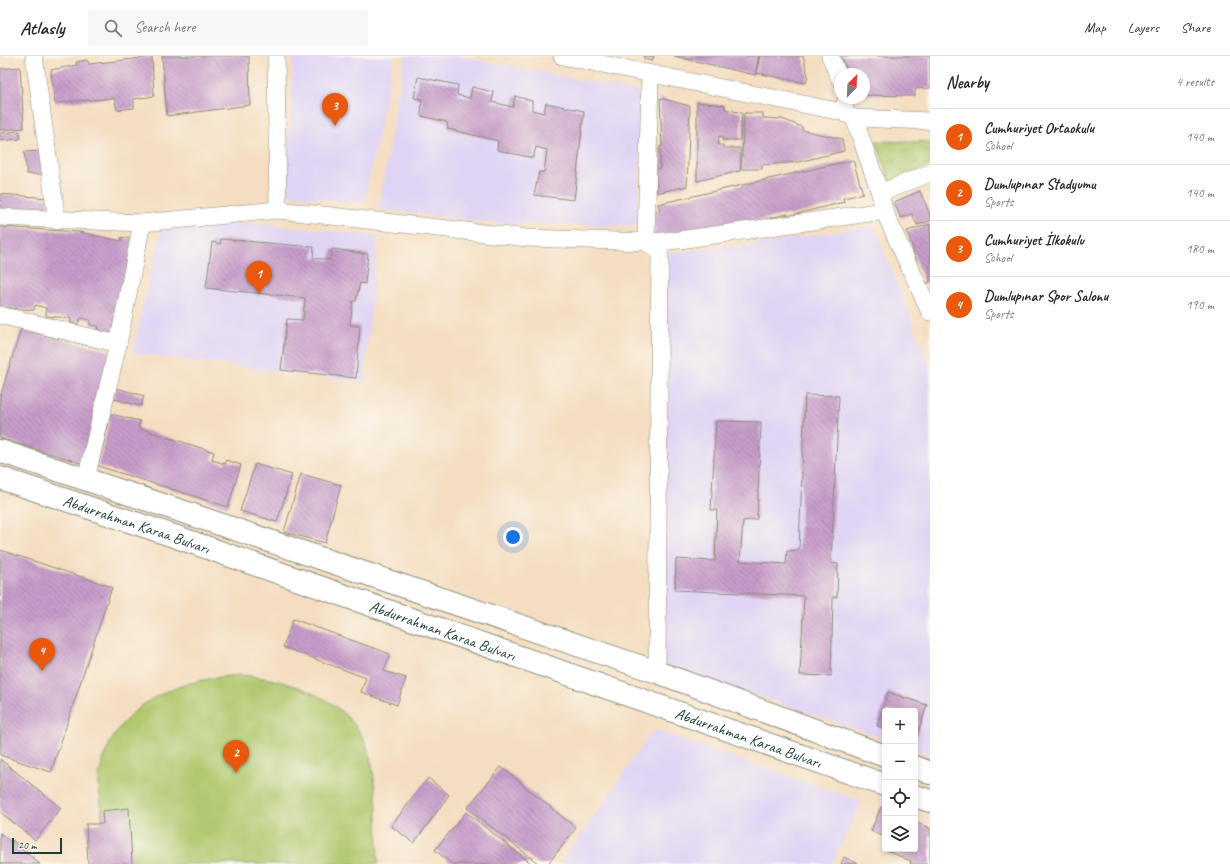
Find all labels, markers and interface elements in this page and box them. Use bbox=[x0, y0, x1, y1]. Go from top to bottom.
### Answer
search box bbox=[88, 10, 368, 46]
text: Atlasly bbox=[20, 16, 64, 40]
icon: search bbox=[102, 17, 124, 39]
text: Search here bbox=[134, 18, 195, 37]
text: Map bbox=[1084, 19, 1106, 36]
text: Layers bbox=[1128, 19, 1159, 36]
text: Share bbox=[1181, 19, 1210, 36]
north arrow bbox=[834, 68, 870, 104]
text: Nearby bbox=[946, 72, 989, 93]
text: 4 results bbox=[1176, 74, 1214, 90]
pin: 3 bbox=[322, 93, 348, 126]
text: Cumhuriyet Ortaokulu bbox=[984, 119, 1094, 138]
text: 1 bbox=[956, 129, 962, 145]
text: 140 m bbox=[1186, 129, 1214, 145]
text: School bbox=[984, 138, 1012, 154]
text: Dumlupınar Stadyumu bbox=[984, 175, 1096, 194]
text: 2 bbox=[956, 185, 962, 201]
text: 140 m bbox=[1186, 185, 1214, 201]
text: Sports bbox=[984, 194, 1013, 210]
text: Cumhuriyet İlkokulu bbox=[984, 231, 1084, 250]
text: 3 bbox=[956, 241, 962, 257]
text: 180 m bbox=[1186, 241, 1214, 257]
text: School bbox=[984, 250, 1012, 266]
pin: 1 bbox=[246, 261, 272, 294]
text: Dumlupınar Spor Salonu bbox=[984, 287, 1108, 306]
text: 4 bbox=[956, 297, 962, 313]
text: 190 m bbox=[1186, 297, 1214, 313]
text: Sports bbox=[984, 306, 1013, 322]
street label: Abdurrahman Karaa Bulvarı bbox=[60, 491, 213, 559]
your location bbox=[503, 527, 523, 547]
street label: Abdurrahman Karaa Bulvarı bbox=[367, 596, 519, 666]
pin: 4 bbox=[29, 638, 55, 671]
street label: Abdurrahman Karaa Bulvarı bbox=[672, 703, 825, 773]
map controls bbox=[882, 708, 918, 852]
button: + bbox=[882, 708, 918, 744]
pin: 2 bbox=[223, 740, 249, 773]
button: − bbox=[882, 744, 918, 780]
button: locate bbox=[882, 780, 918, 816]
button: layers bbox=[882, 816, 918, 852]
scale bar bbox=[12, 836, 62, 855]
text: 20 m bbox=[18, 838, 37, 852]

